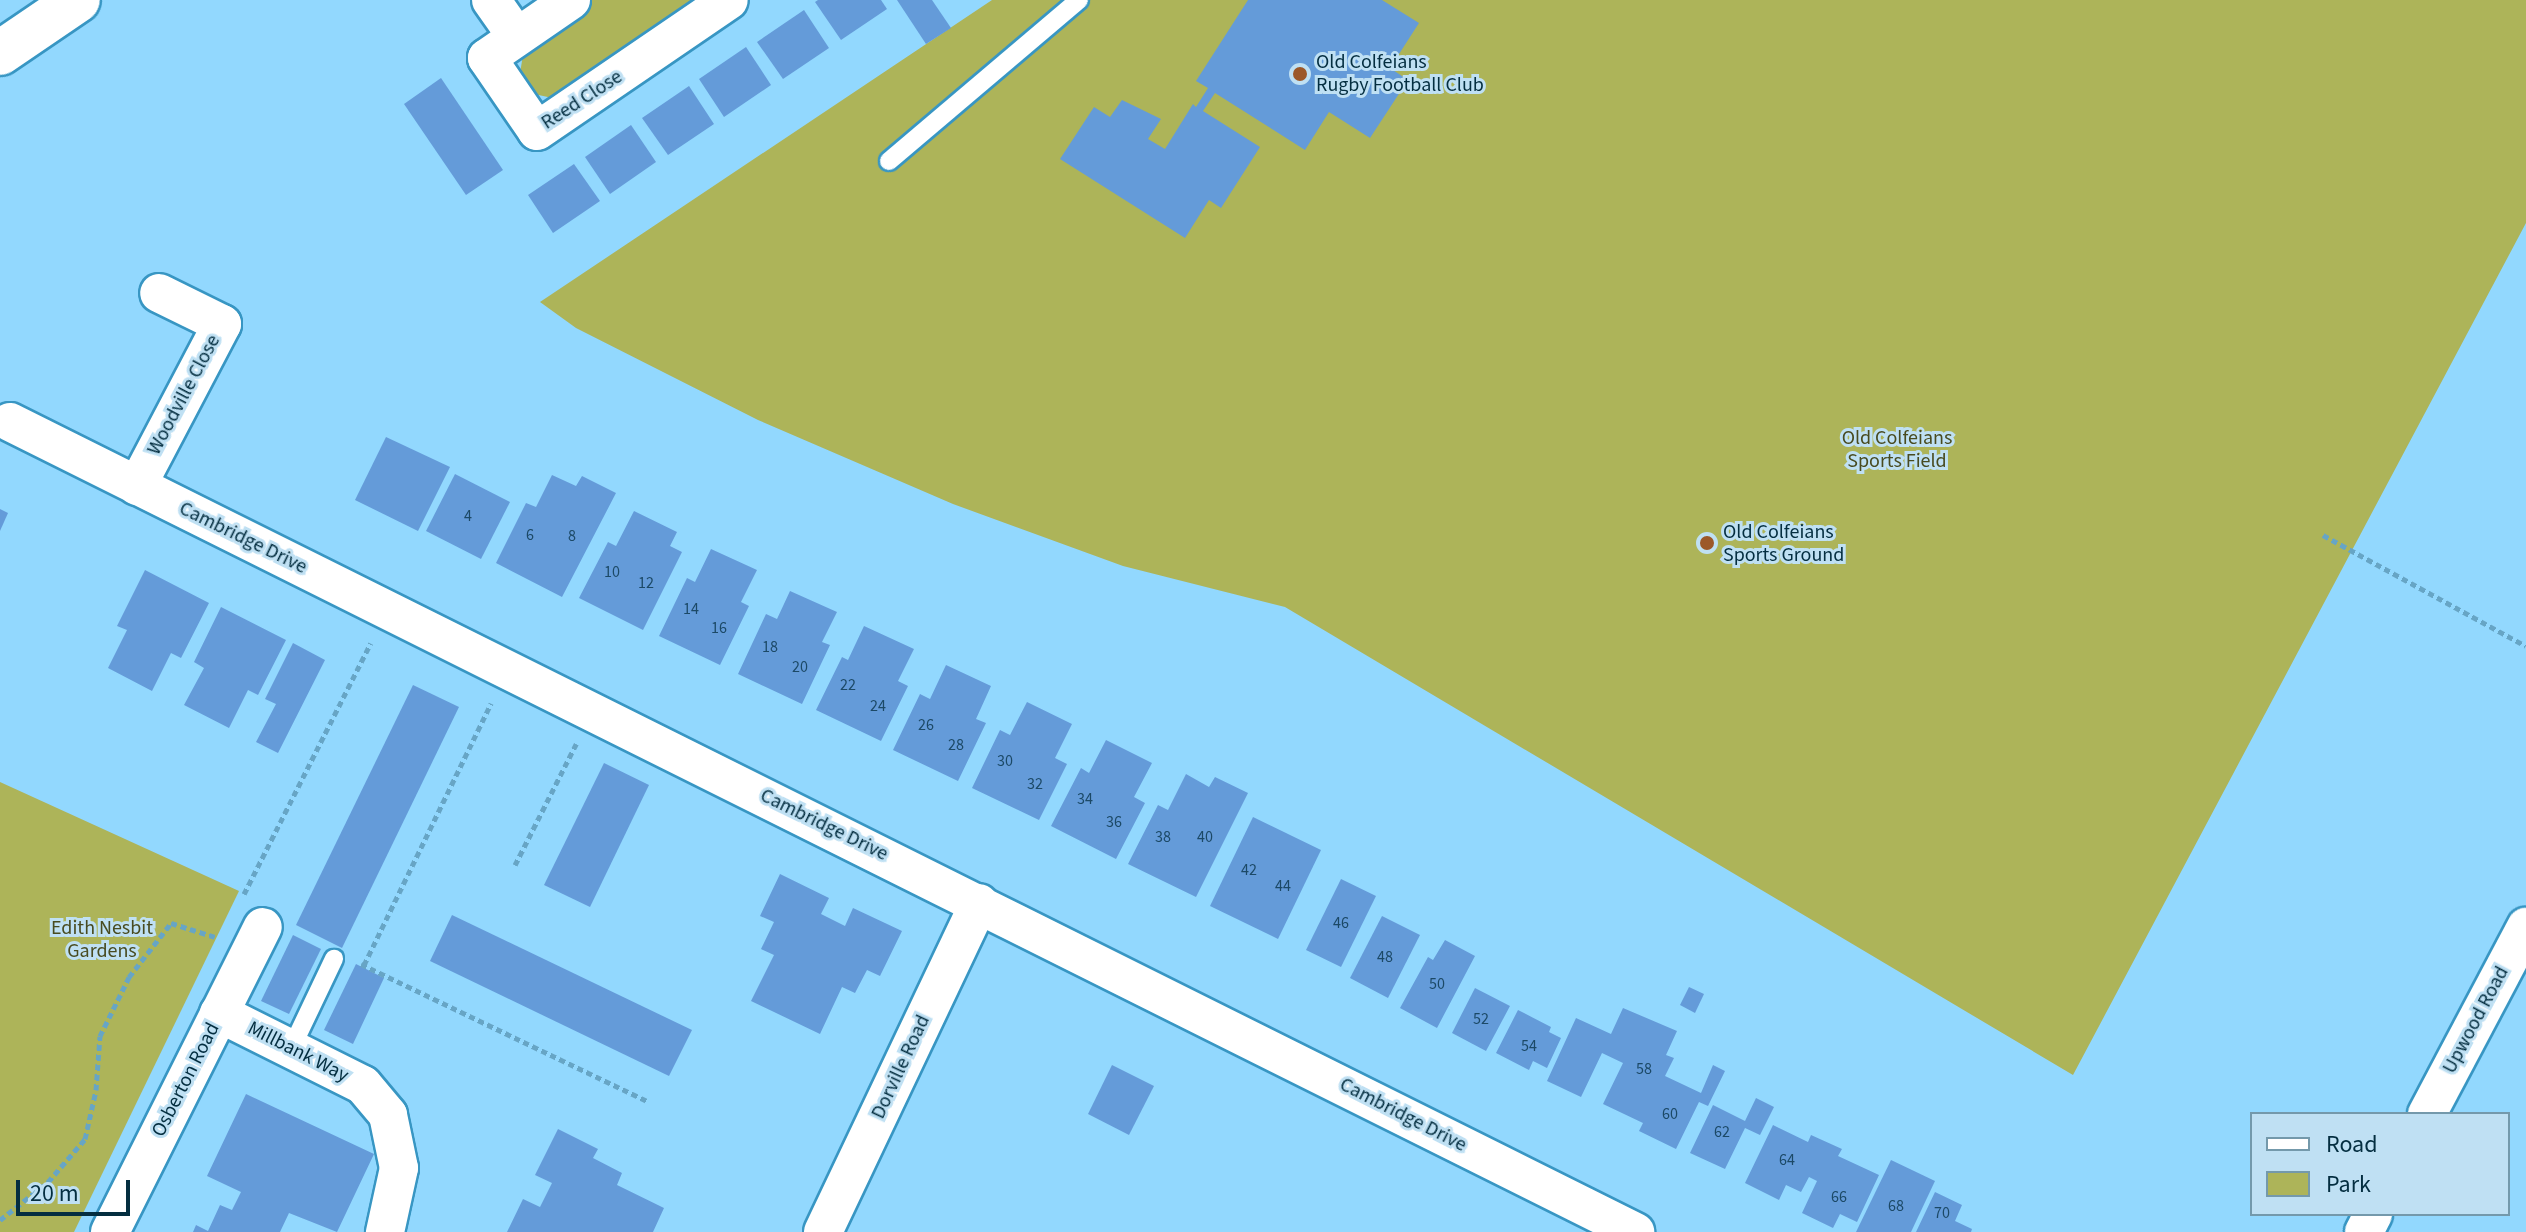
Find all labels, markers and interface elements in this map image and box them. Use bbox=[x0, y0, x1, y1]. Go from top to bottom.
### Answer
place label: Old Colfeians Rugby Football Club bbox=[1316, 50, 1484, 97]
street label: Reed Close bbox=[537, 65, 627, 135]
marker: Old Colfeians Rugby Football Club bbox=[1291, 65, 1309, 83]
street label: Woodville Close bbox=[142, 331, 226, 459]
park label: Old Colfeians Sports Field bbox=[1842, 426, 1952, 473]
street label: Cambridge Drive bbox=[175, 497, 311, 579]
house number: 4 bbox=[464, 506, 472, 526]
place label: Old Colfeians Sports Ground bbox=[1723, 520, 1844, 567]
house number: 6 bbox=[526, 525, 534, 545]
house number: 8 bbox=[568, 526, 576, 546]
marker: Old Colfeians Sports Ground bbox=[1698, 534, 1716, 552]
house number: 10 bbox=[604, 562, 620, 582]
house number: 12 bbox=[638, 573, 654, 593]
house number: 14 bbox=[683, 599, 699, 619]
house number: 16 bbox=[711, 618, 727, 638]
house number: 18 bbox=[762, 637, 778, 657]
house number: 20 bbox=[792, 657, 808, 677]
house number: 22 bbox=[840, 675, 856, 695]
house number: 24 bbox=[870, 696, 886, 716]
house number: 26 bbox=[918, 715, 934, 735]
house number: 28 bbox=[948, 735, 964, 755]
house number: 30 bbox=[997, 751, 1013, 771]
house number: 32 bbox=[1027, 774, 1043, 794]
street label: Cambridge Drive bbox=[756, 784, 892, 866]
house number: 34 bbox=[1077, 789, 1093, 809]
house number: 36 bbox=[1106, 812, 1122, 832]
house number: 38 bbox=[1155, 827, 1171, 847]
house number: 40 bbox=[1197, 827, 1213, 847]
house number: 42 bbox=[1241, 860, 1257, 880]
house number: 44 bbox=[1275, 876, 1291, 896]
house number: 46 bbox=[1333, 913, 1349, 933]
park label: Edith Nesbit Gardens bbox=[51, 917, 153, 964]
house number: 48 bbox=[1377, 947, 1393, 967]
street label: Upwood Road bbox=[2438, 962, 2514, 1078]
house number: 50 bbox=[1429, 974, 1445, 994]
house number: 52 bbox=[1473, 1009, 1489, 1029]
street label: Dorville Road bbox=[866, 1011, 936, 1123]
street label: Millbank Way bbox=[243, 1016, 353, 1088]
street label: Osberton Road bbox=[147, 1019, 225, 1141]
house number: 54 bbox=[1521, 1036, 1537, 1056]
house number: 58 bbox=[1636, 1059, 1652, 1079]
street label: Cambridge Drive bbox=[1336, 1073, 1470, 1157]
house number: 60 bbox=[1662, 1104, 1678, 1124]
legend bbox=[2250, 1112, 2510, 1216]
house number: 62 bbox=[1714, 1122, 1730, 1142]
text: Road bbox=[2326, 1127, 2378, 1162]
house number: 64 bbox=[1779, 1150, 1795, 1170]
scale bar bbox=[20, 1164, 134, 1214]
text: Park bbox=[2326, 1167, 2371, 1202]
text: 20 m bbox=[30, 1176, 79, 1211]
house number: 66 bbox=[1831, 1187, 1847, 1207]
house number: 68 bbox=[1888, 1196, 1904, 1216]
house number: 70 bbox=[1934, 1203, 1950, 1223]

